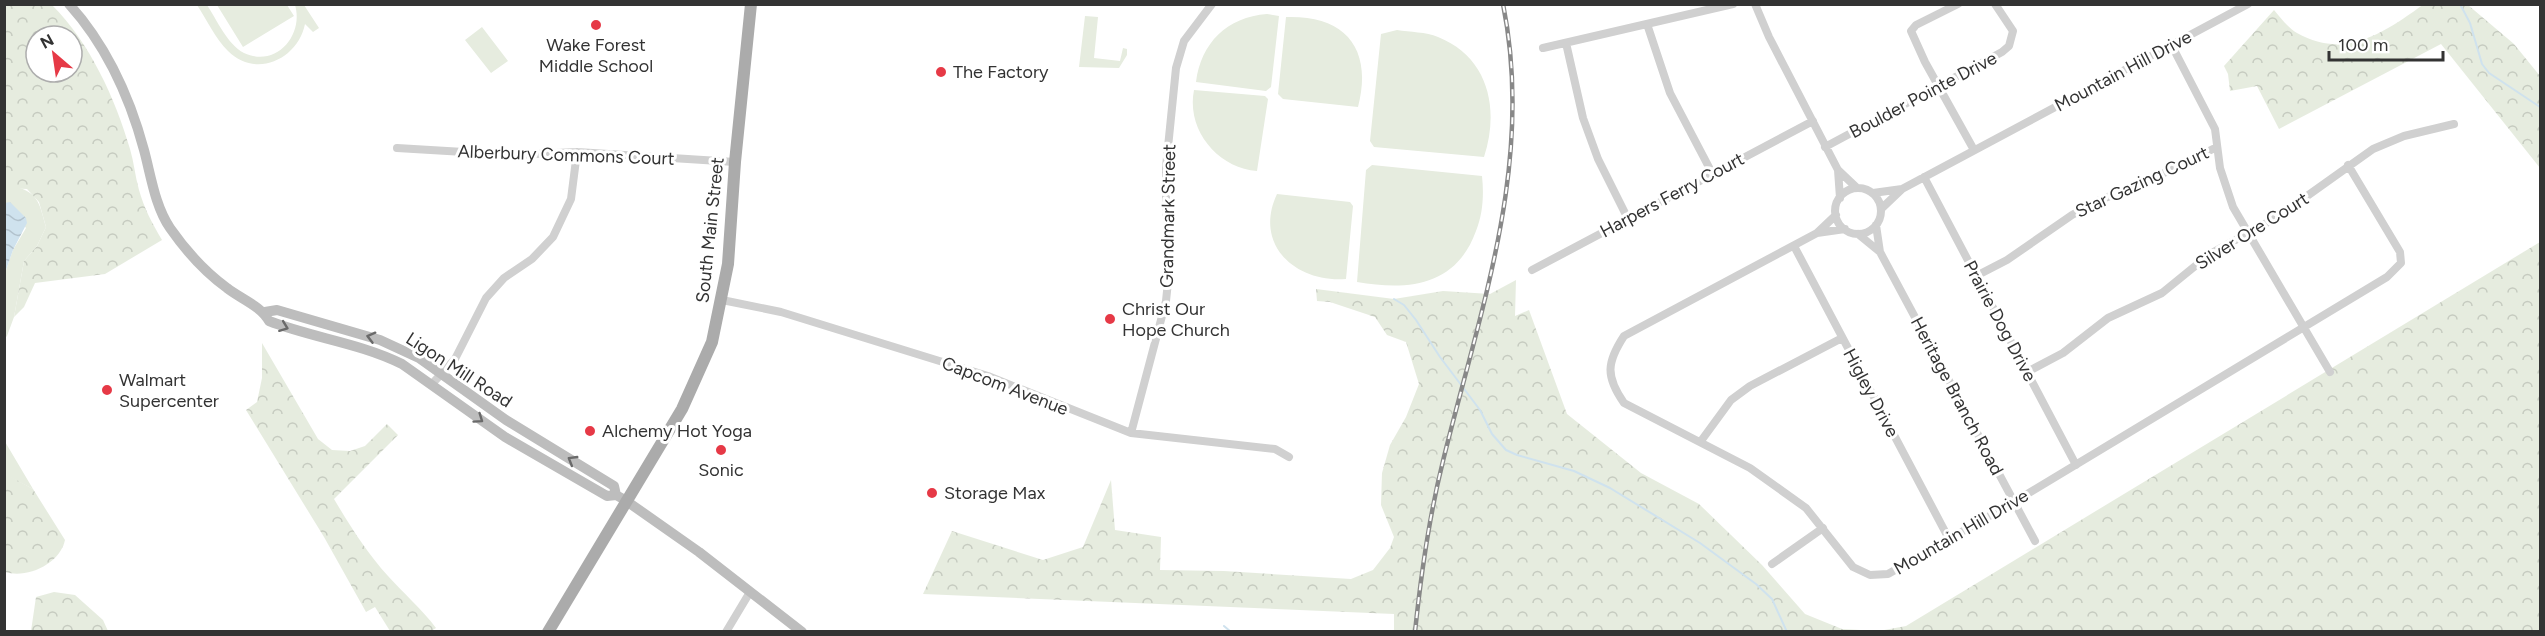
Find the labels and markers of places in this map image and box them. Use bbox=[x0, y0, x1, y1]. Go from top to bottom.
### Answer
marker: Wake Forest Middle School bbox=[589, 18, 603, 32]
place label: Wake Forest Middle School bbox=[539, 34, 653, 77]
place label: The Factory bbox=[953, 61, 1049, 83]
marker: The Factory bbox=[934, 65, 948, 79]
place label: Christ Our Hope Church bbox=[1122, 298, 1230, 341]
marker: Christ Our Hope Church bbox=[1103, 312, 1117, 326]
place label: Walmart Supercenter bbox=[119, 369, 219, 412]
marker: Walmart Supercenter bbox=[100, 383, 114, 397]
place label: Alchemy Hot Yoga bbox=[602, 420, 752, 442]
marker: Alchemy Hot Yoga bbox=[583, 424, 597, 438]
marker: Sonic bbox=[714, 443, 728, 457]
place label: Sonic bbox=[698, 459, 744, 481]
place label: Storage Max bbox=[944, 482, 1046, 504]
marker: Storage Max bbox=[925, 486, 939, 500]

